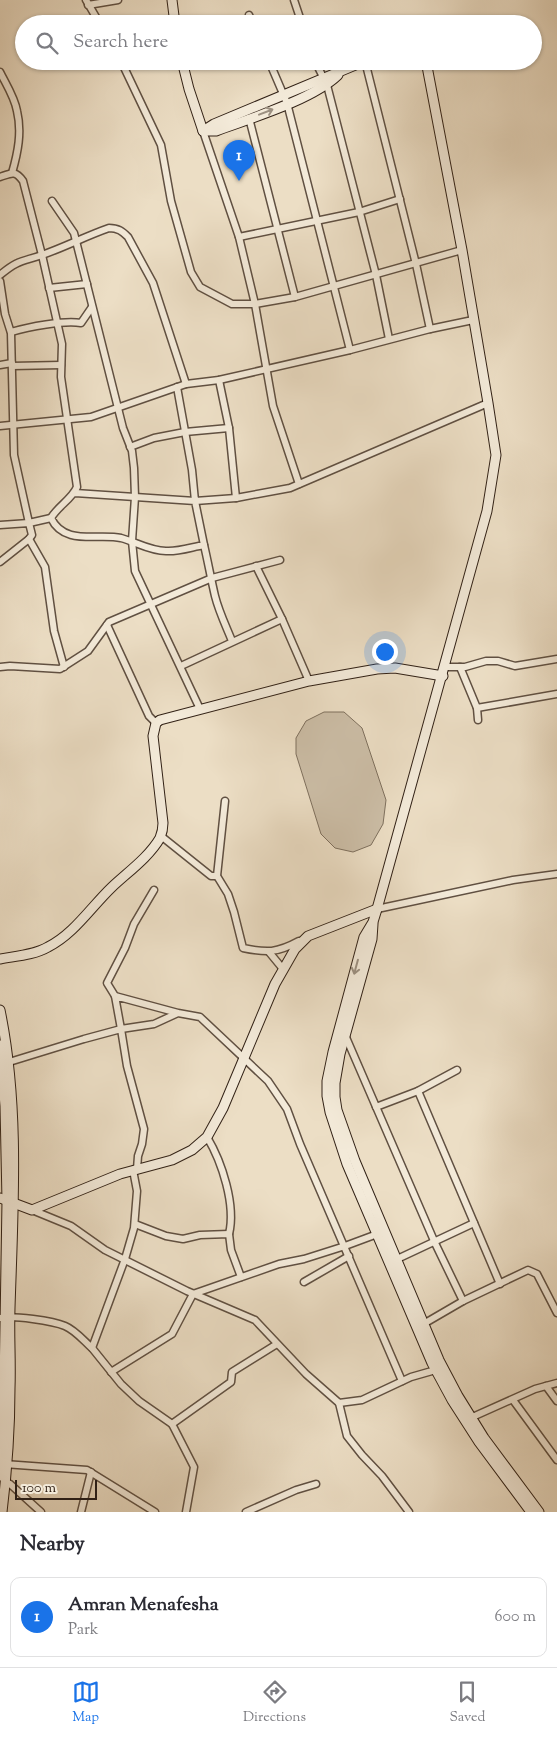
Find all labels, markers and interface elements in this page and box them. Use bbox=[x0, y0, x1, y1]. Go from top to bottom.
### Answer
search box bbox=[15, 15, 542, 70]
icon: search bbox=[33, 29, 61, 57]
text: Search here bbox=[73, 29, 168, 56]
one-way arrow bbox=[258, 107, 273, 116]
pin: 1 bbox=[223, 140, 255, 181]
your location bbox=[372, 639, 398, 665]
one-way arrow bbox=[351, 958, 360, 974]
scale bar bbox=[15, 1477, 98, 1500]
text: 100 m bbox=[22, 1479, 56, 1499]
text: Nearby bbox=[20, 1530, 85, 1560]
text: Amran Menafesha bbox=[68, 1592, 219, 1619]
text: 1 bbox=[34, 1606, 40, 1629]
text: 600 m bbox=[494, 1606, 536, 1629]
text: Park bbox=[68, 1619, 99, 1642]
tab: Map bbox=[72, 1678, 100, 1728]
tab: Directions bbox=[243, 1678, 306, 1728]
tab: Saved bbox=[449, 1678, 485, 1728]

